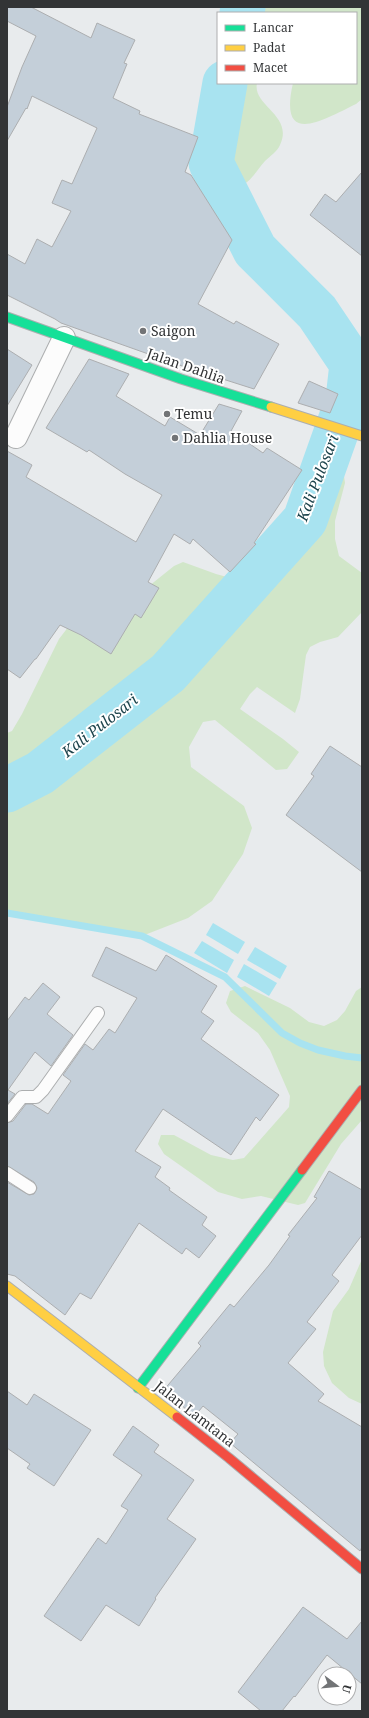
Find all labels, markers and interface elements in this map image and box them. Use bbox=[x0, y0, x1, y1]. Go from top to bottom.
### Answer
legend bbox=[217, 12, 357, 84]
text: Lancar bbox=[253, 19, 294, 36]
text: Padat bbox=[253, 39, 285, 56]
text: Macet bbox=[253, 59, 288, 76]
place label: Saigon bbox=[151, 321, 196, 340]
marker: Saigon bbox=[138, 326, 148, 336]
street label: Jalan Dahlia bbox=[144, 343, 228, 388]
place label: Temu bbox=[175, 404, 213, 423]
marker: Temu bbox=[162, 409, 172, 419]
place label: Dahlia House bbox=[183, 428, 272, 447]
water label: Kali Pulosari bbox=[291, 431, 343, 525]
marker: Dahlia House bbox=[170, 433, 180, 443]
water label: Kali Pulosari bbox=[57, 689, 142, 762]
street label: Jalan Lamtana bbox=[150, 1376, 240, 1451]
north arrow bbox=[317, 1666, 357, 1706]
text: U bbox=[339, 1683, 355, 1696]

